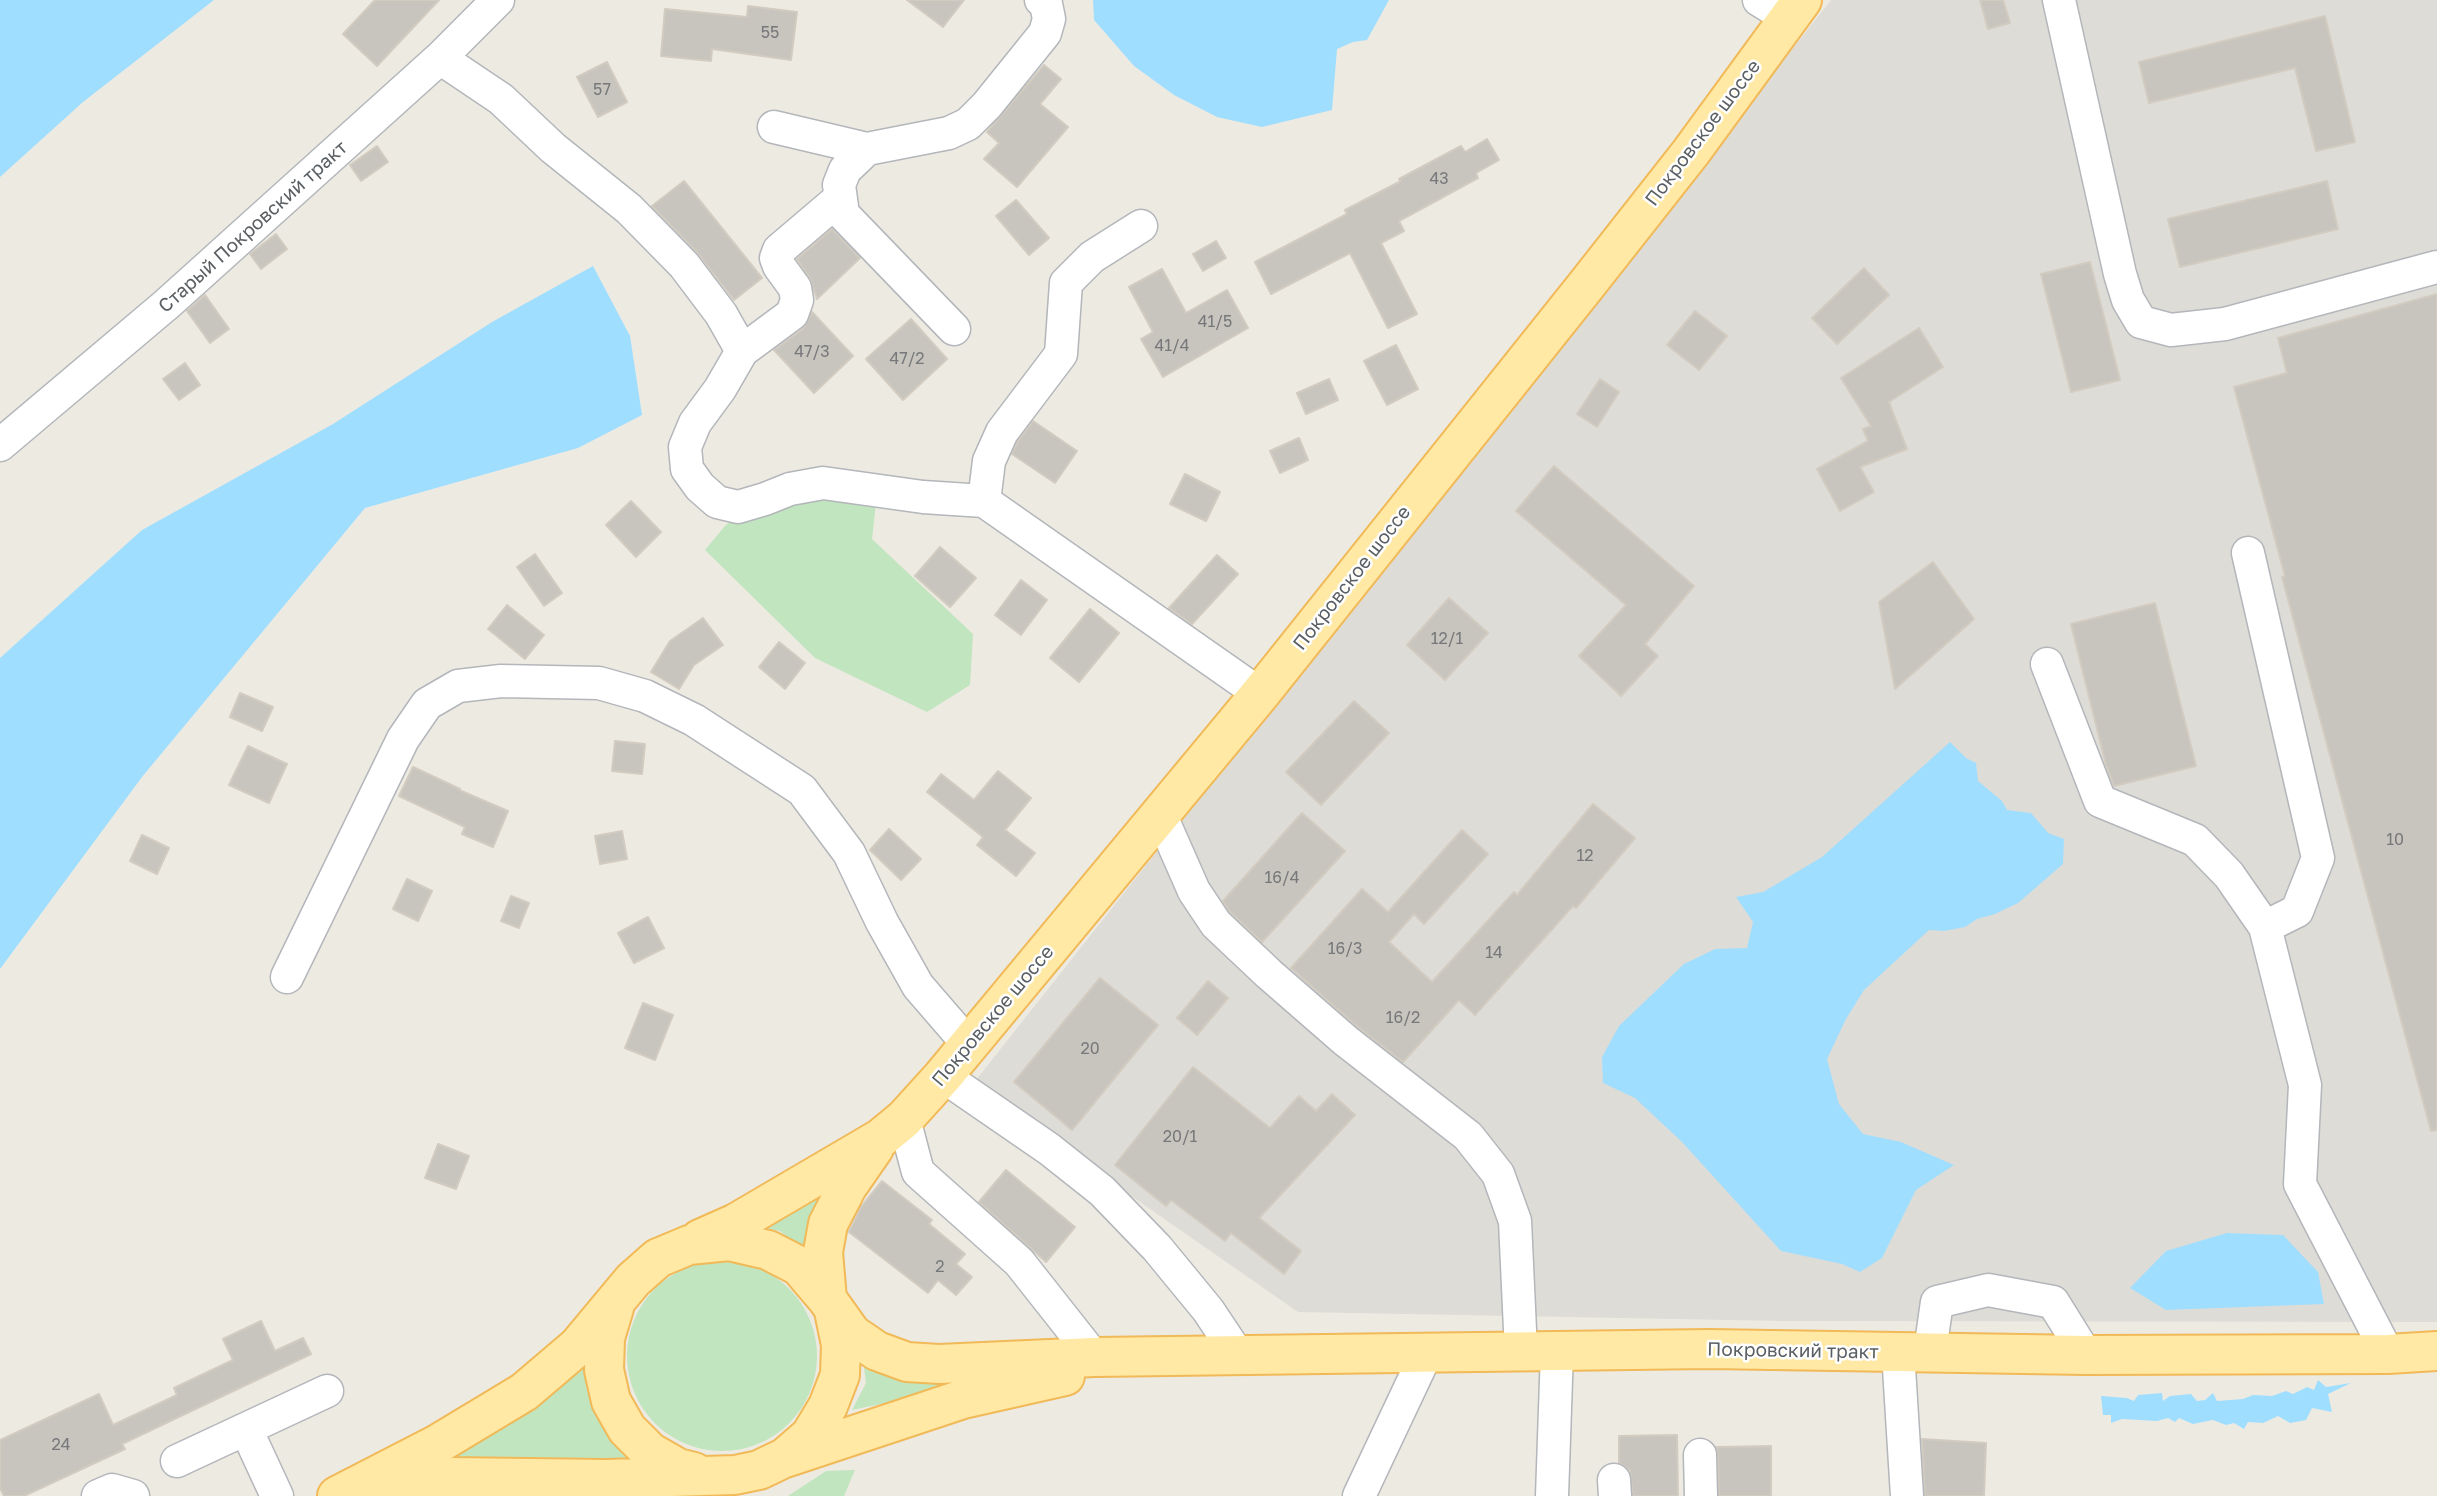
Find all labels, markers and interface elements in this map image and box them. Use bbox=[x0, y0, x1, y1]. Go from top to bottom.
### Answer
house number: 55 bbox=[761, 23, 779, 43]
street label: Покровское шоссе bbox=[1641, 55, 1765, 211]
house number: 57 bbox=[593, 80, 611, 100]
street label: Старый Покровский тракт bbox=[154, 136, 352, 318]
house number: 43 bbox=[1429, 169, 1449, 189]
house number: 41/5 bbox=[1198, 312, 1232, 332]
house number: 41/4 bbox=[1155, 336, 1189, 356]
house number: 47/3 bbox=[794, 342, 830, 362]
house number: 47/2 bbox=[889, 349, 925, 369]
street label: Покровское шоссе bbox=[1289, 501, 1415, 655]
house number: 12/1 bbox=[1431, 629, 1463, 649]
house number: 10 bbox=[2386, 830, 2404, 850]
house number: 12 bbox=[1576, 846, 1594, 866]
house number: 16/4 bbox=[1265, 868, 1299, 888]
house number: 16/3 bbox=[1328, 939, 1362, 959]
street label: Покровское шоссе bbox=[927, 941, 1059, 1091]
house number: 14 bbox=[1485, 943, 1503, 963]
house number: 16/2 bbox=[1386, 1008, 1420, 1028]
house number: 20 bbox=[1080, 1039, 1100, 1059]
house number: 20/1 bbox=[1163, 1127, 1197, 1147]
house number: 2 bbox=[935, 1257, 945, 1277]
street label: Покровский тракт bbox=[1707, 1338, 1879, 1364]
house number: 24 bbox=[51, 1435, 71, 1455]

